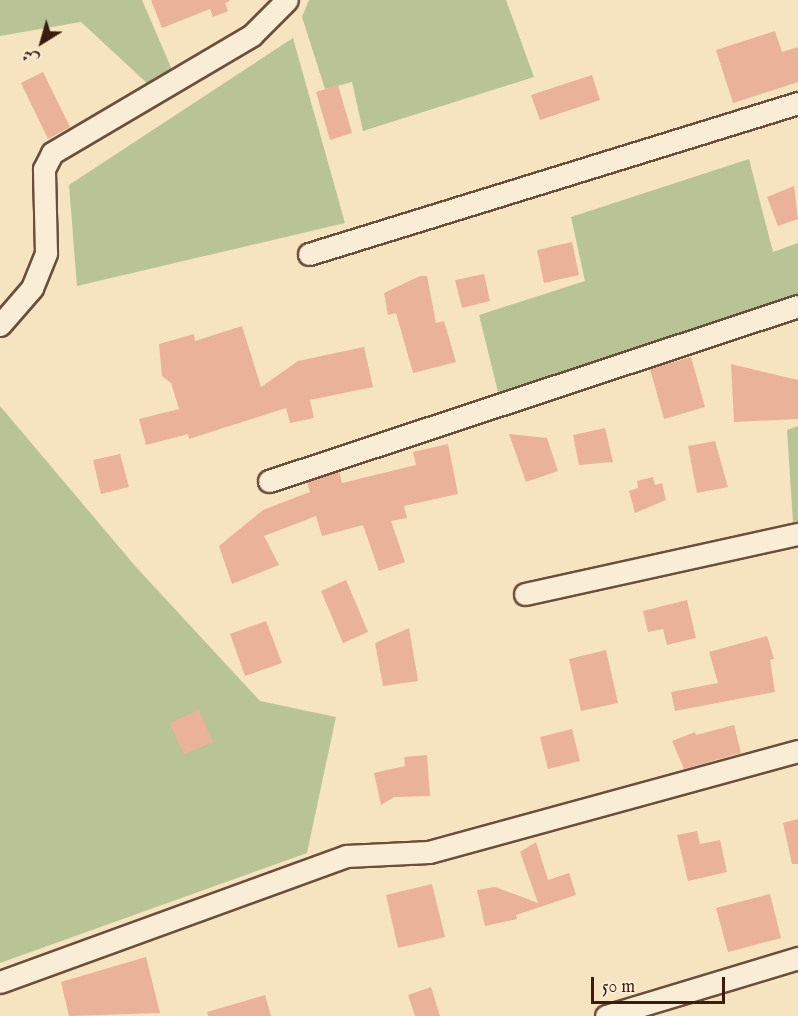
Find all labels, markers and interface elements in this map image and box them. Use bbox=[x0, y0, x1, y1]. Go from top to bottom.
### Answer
north arrow bbox=[12, 12, 72, 72]
text: ش bbox=[19, 44, 44, 69]
scale bar bbox=[594, 965, 728, 1003]
text: 50 m bbox=[602, 976, 635, 999]

